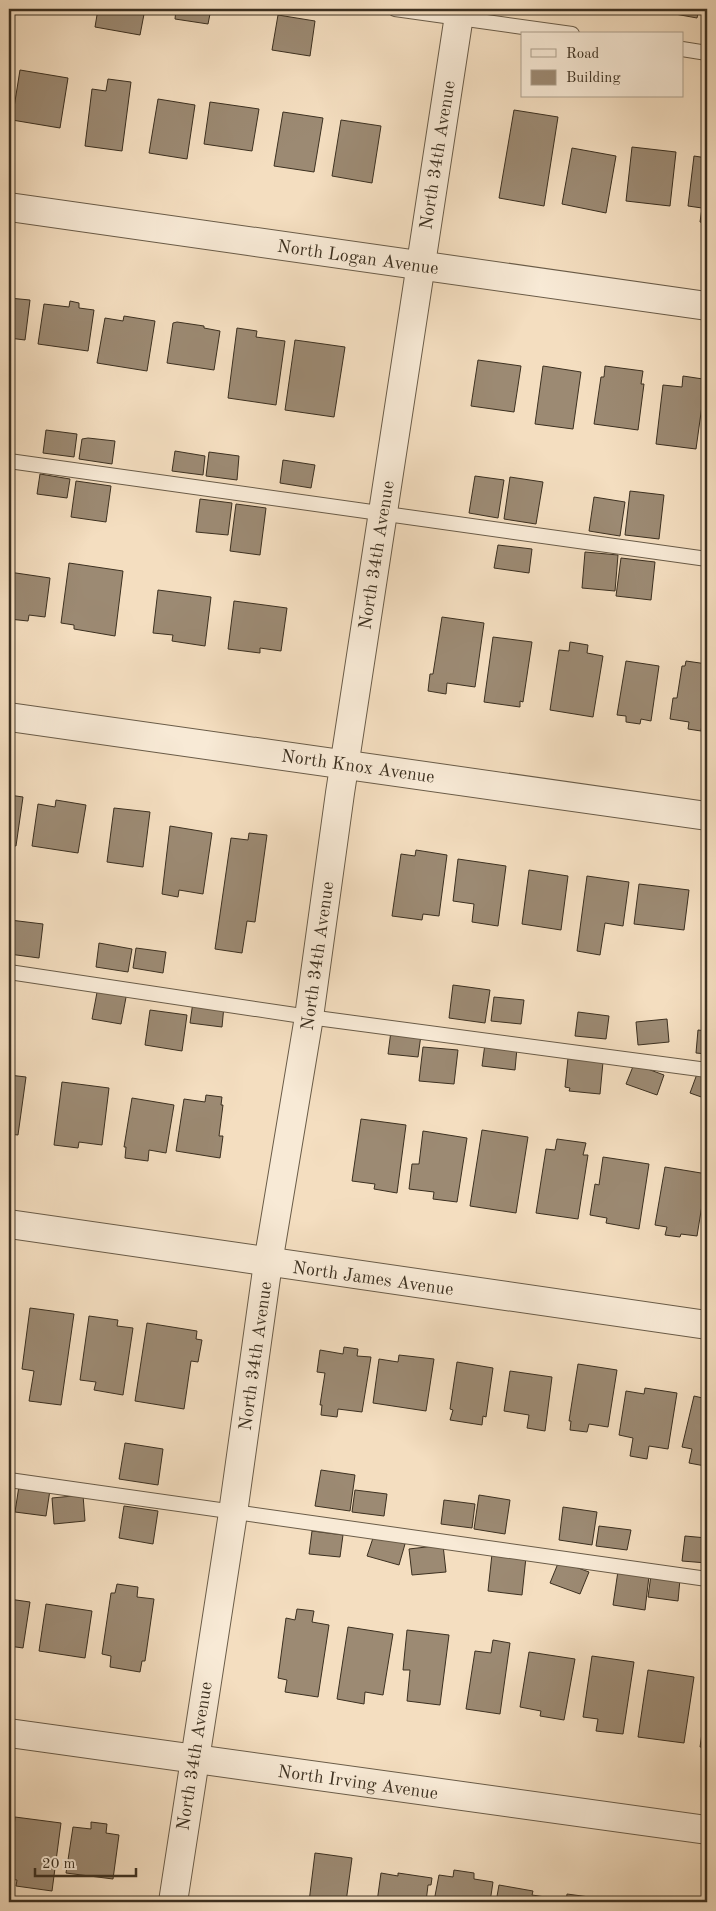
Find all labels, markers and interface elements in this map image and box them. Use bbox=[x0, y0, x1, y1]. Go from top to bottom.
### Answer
legend bbox=[521, 32, 684, 98]
text: Road bbox=[566, 47, 600, 62]
text: Building bbox=[566, 71, 621, 86]
street label: North 34th Avenue bbox=[417, 79, 459, 231]
street label: North Logan Avenue bbox=[276, 238, 440, 278]
street label: North 34th Avenue bbox=[356, 479, 398, 631]
street label: North Knox Avenue bbox=[280, 747, 436, 787]
street label: North 34th Avenue bbox=[299, 880, 337, 1032]
street label: North James Avenue bbox=[291, 1259, 455, 1299]
street label: North 34th Avenue bbox=[237, 1280, 275, 1432]
street label: North 34th Avenue bbox=[174, 1680, 216, 1832]
street label: North Irving Avenue bbox=[276, 1763, 439, 1803]
scale bar bbox=[35, 1846, 136, 1878]
text: 20 m bbox=[42, 1857, 76, 1872]

